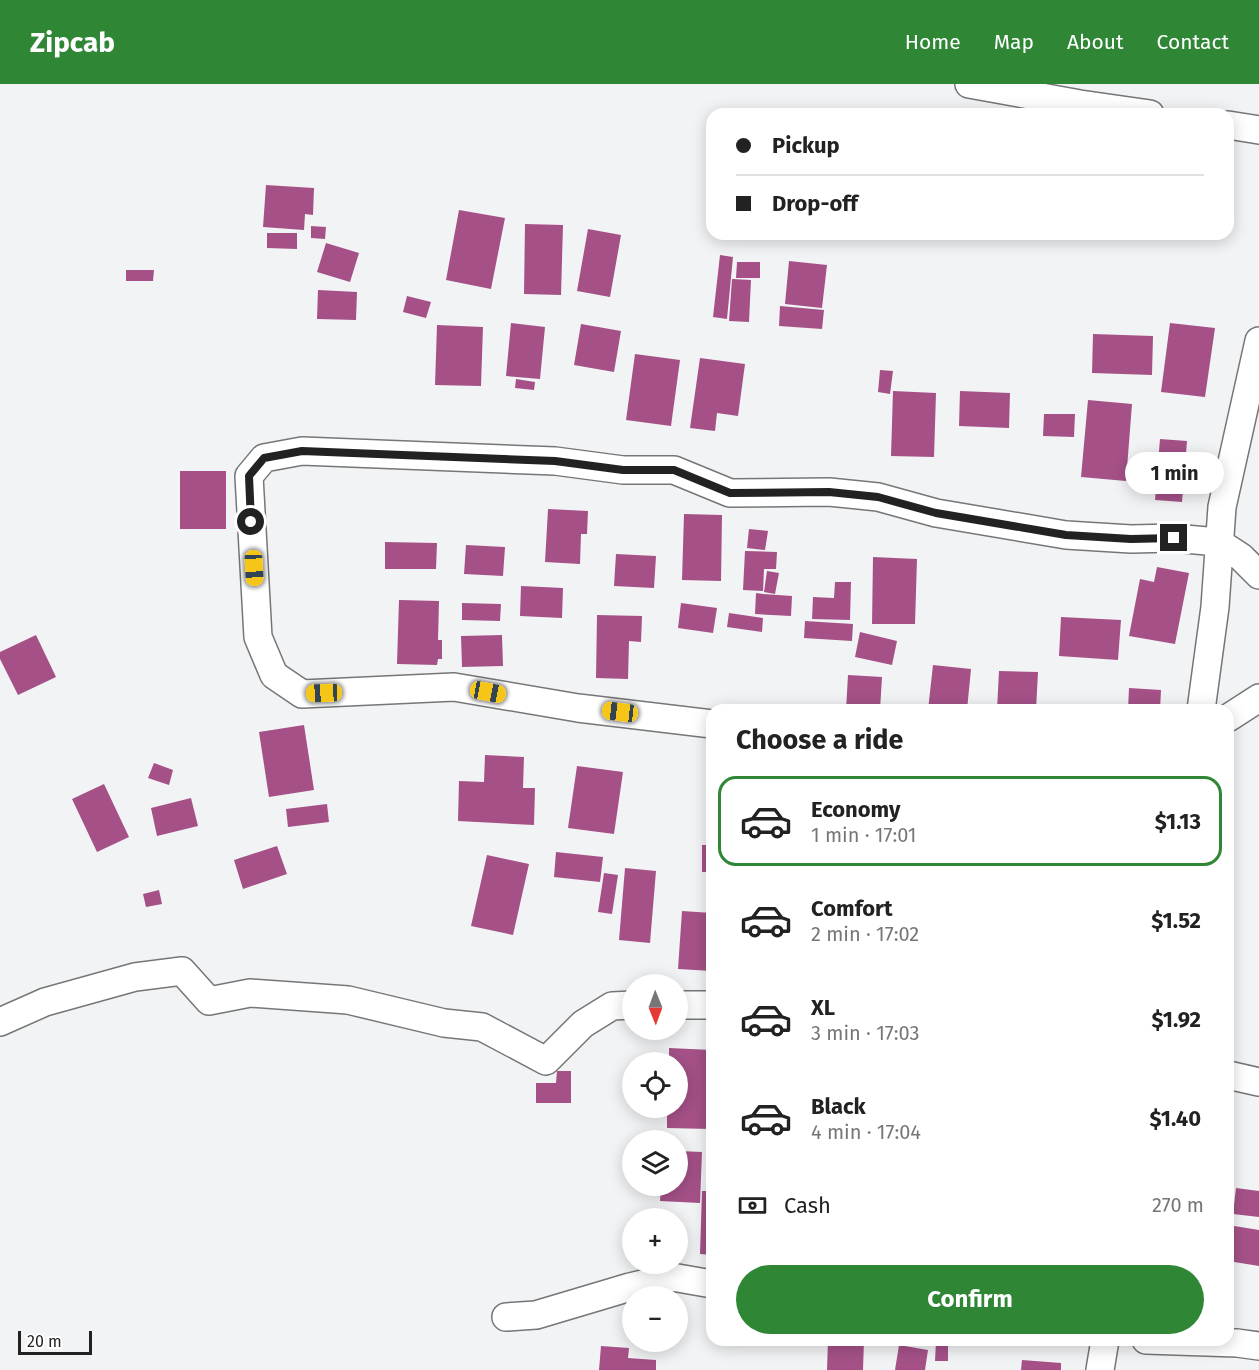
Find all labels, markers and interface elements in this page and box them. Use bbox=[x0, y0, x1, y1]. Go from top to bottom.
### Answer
text: Zipcab bbox=[30, 26, 115, 59]
text: Home bbox=[905, 29, 961, 55]
text: Map bbox=[994, 29, 1034, 55]
text: About bbox=[1067, 29, 1124, 55]
text: Contact bbox=[1157, 29, 1229, 55]
text: Pickup bbox=[772, 132, 840, 159]
text: Drop-off bbox=[772, 190, 858, 217]
callout: 1 min bbox=[1124, 451, 1224, 493]
text: 1 min bbox=[1150, 461, 1199, 485]
route start bbox=[237, 508, 264, 535]
route end bbox=[1160, 524, 1187, 551]
car bbox=[244, 550, 264, 586]
car bbox=[469, 680, 507, 704]
car bbox=[306, 683, 342, 703]
car bbox=[601, 701, 639, 723]
text: Choose a ride bbox=[736, 724, 903, 756]
icon: car bbox=[739, 794, 793, 848]
text: Economy bbox=[811, 796, 900, 823]
text: $1.13 bbox=[1155, 808, 1201, 835]
text: 1 min · 17:01 bbox=[811, 823, 917, 847]
icon: car bbox=[739, 893, 793, 947]
text: Comfort bbox=[811, 895, 892, 922]
text: $1.52 bbox=[1151, 907, 1201, 934]
text: 2 min · 17:02 bbox=[811, 922, 919, 946]
north arrow bbox=[622, 974, 688, 1040]
map controls bbox=[622, 974, 688, 1352]
icon: car bbox=[739, 992, 793, 1046]
text: XL bbox=[811, 994, 835, 1021]
text: $1.92 bbox=[1151, 1006, 1201, 1033]
text: 3 min · 17:03 bbox=[811, 1021, 919, 1045]
button: locate bbox=[622, 1052, 688, 1118]
icon: car bbox=[739, 1091, 793, 1145]
text: Black bbox=[811, 1093, 866, 1120]
text: $1.40 bbox=[1149, 1105, 1201, 1132]
text: 4 min · 17:04 bbox=[811, 1120, 921, 1144]
button: layers bbox=[622, 1130, 688, 1196]
icon: cash bbox=[736, 1189, 769, 1222]
text: Cash bbox=[784, 1192, 831, 1219]
text: 270 m bbox=[1152, 1193, 1204, 1217]
button: + bbox=[622, 1208, 688, 1274]
button: Confirm bbox=[736, 1265, 1204, 1334]
button: − bbox=[622, 1286, 688, 1352]
scale bar bbox=[18, 1328, 92, 1356]
text: 20 m bbox=[27, 1332, 62, 1351]

